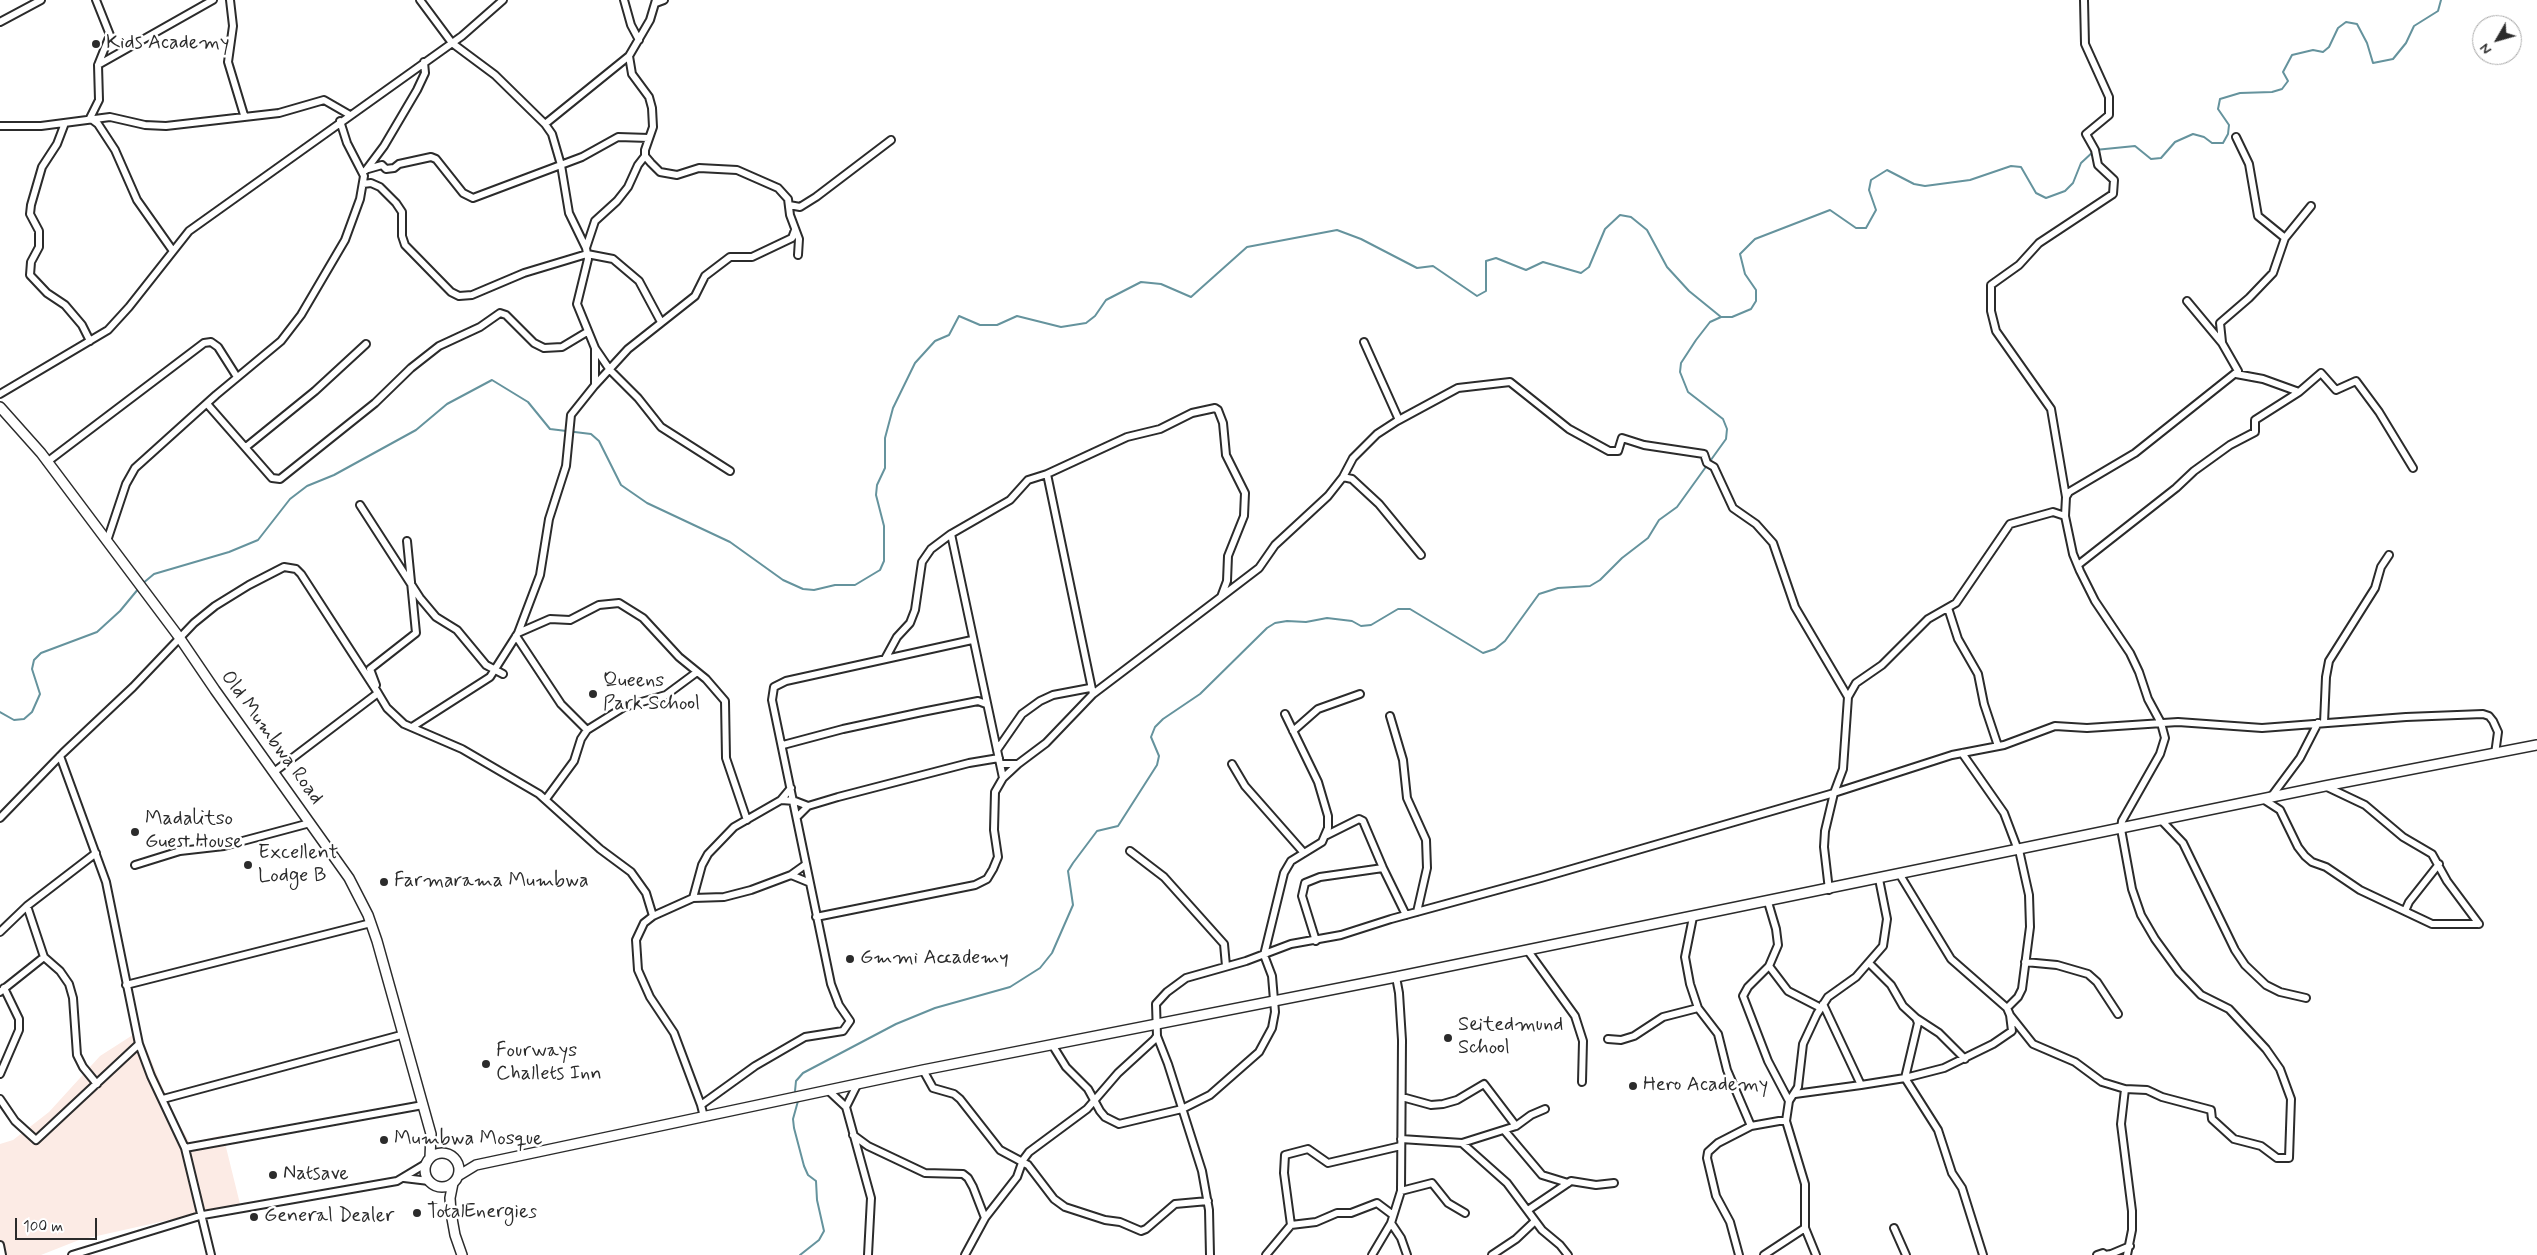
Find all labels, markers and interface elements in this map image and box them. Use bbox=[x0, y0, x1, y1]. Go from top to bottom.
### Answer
north arrow bbox=[2472, 15, 2522, 65]
place label: Kids Academy bbox=[106, 32, 229, 56]
marker: Kids Academy bbox=[90, 38, 102, 50]
text: N bbox=[2476, 39, 2496, 58]
street label: Old Mumbwa Road bbox=[214, 666, 328, 810]
place label: Queens Park School bbox=[603, 670, 700, 717]
marker: Queens Park School bbox=[587, 688, 599, 700]
place label: Madalitso Guest House bbox=[145, 808, 243, 855]
marker: Madalitso Guest House bbox=[129, 826, 141, 838]
place label: Excellent Lodge B bbox=[258, 842, 338, 889]
marker: Excellent Lodge B bbox=[242, 859, 254, 871]
place label: Farmarama Mumbwa bbox=[394, 870, 589, 894]
marker: Farmarama Mumbwa bbox=[378, 876, 390, 888]
place label: Gmmi Accademy bbox=[860, 947, 1009, 971]
marker: Gmmi Accademy bbox=[844, 953, 856, 965]
place label: Seitedmund School bbox=[1458, 1014, 1563, 1061]
marker: Seitedmund School bbox=[1442, 1032, 1454, 1044]
place label: Fourways Challets Inn bbox=[496, 1040, 602, 1087]
marker: Fourways Challets Inn bbox=[480, 1058, 492, 1070]
place label: Hero Academy bbox=[1643, 1074, 1768, 1098]
marker: Hero Academy bbox=[1627, 1080, 1639, 1092]
place label: Mumbwa Mosque bbox=[394, 1128, 542, 1152]
marker: Mumbwa Mosque bbox=[378, 1134, 390, 1146]
place label: Natsave bbox=[283, 1163, 349, 1187]
marker: Natsave bbox=[267, 1169, 279, 1181]
place label: TotalEnergies bbox=[427, 1201, 537, 1225]
place label: General Dealer bbox=[264, 1205, 394, 1229]
marker: TotalEnergies bbox=[411, 1207, 423, 1219]
scale bar bbox=[18, 1208, 100, 1240]
marker: General Dealer bbox=[248, 1211, 260, 1223]
text: 100 m bbox=[23, 1217, 63, 1237]

